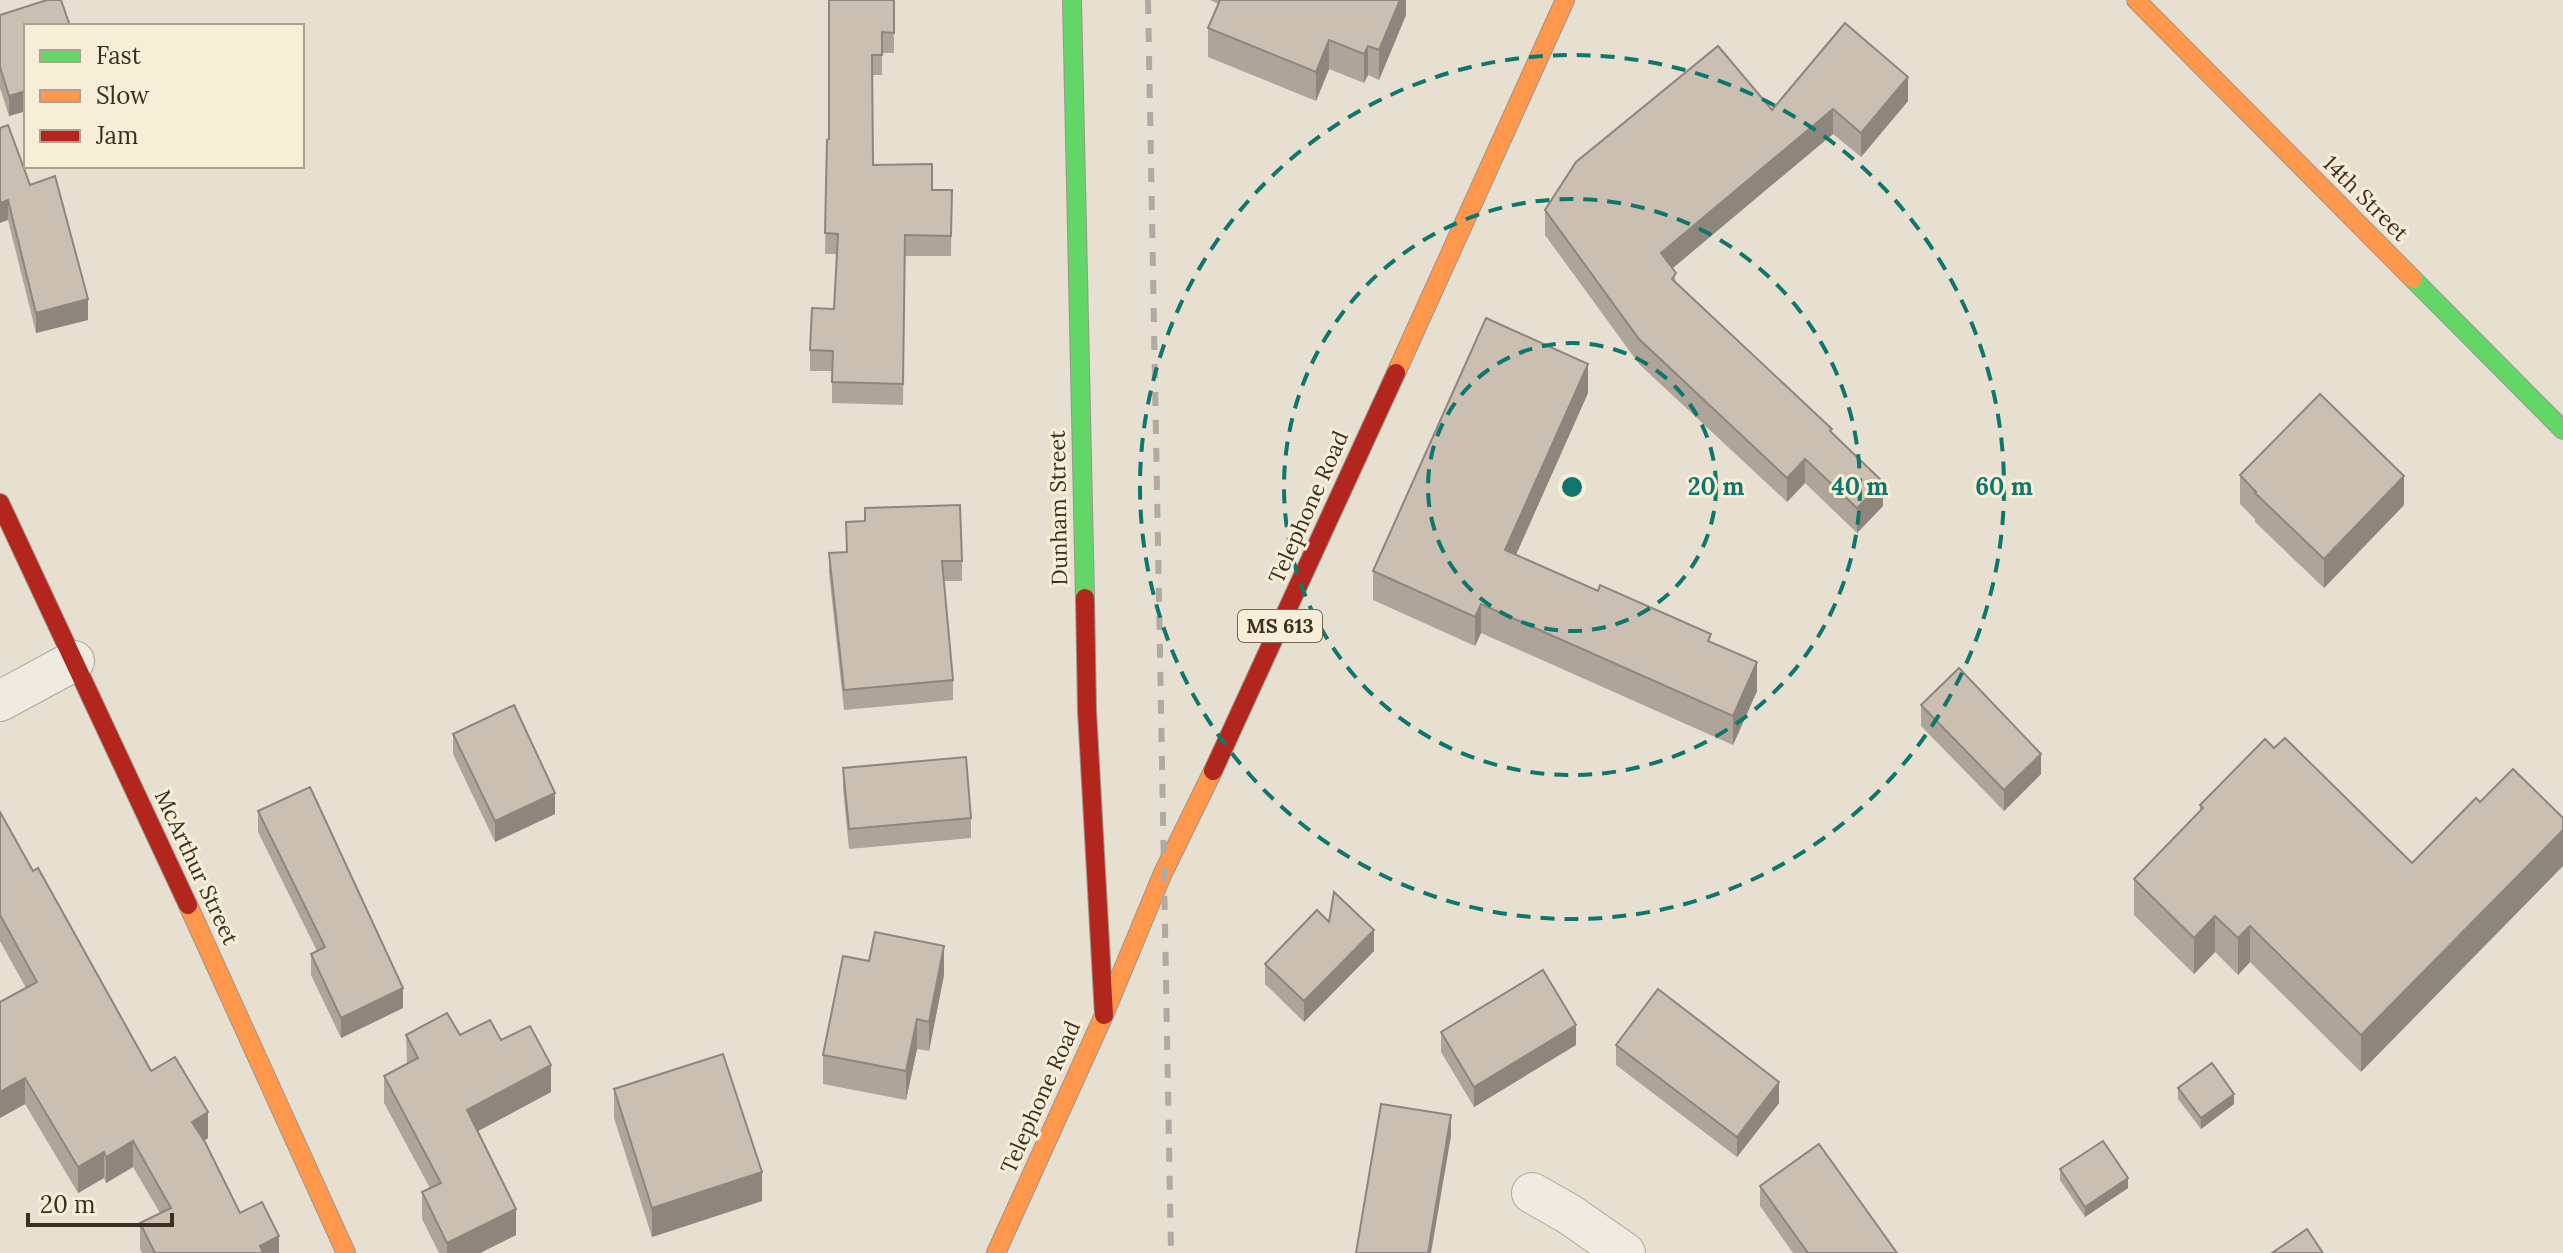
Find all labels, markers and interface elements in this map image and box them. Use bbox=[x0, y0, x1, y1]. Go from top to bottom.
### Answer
legend bbox=[24, 24, 304, 168]
text: Fast bbox=[96, 40, 142, 71]
text: Slow bbox=[96, 80, 150, 111]
text: Jam bbox=[95, 120, 138, 151]
street label: 14th Street bbox=[2317, 149, 2415, 247]
street label: Telephone Road bbox=[1262, 426, 1354, 588]
street label: Dunham Street bbox=[1043, 430, 1073, 586]
text: 20 m bbox=[1688, 471, 1744, 502]
text: 40 m bbox=[1832, 471, 1888, 502]
text: 60 m bbox=[1975, 471, 2033, 502]
centre of rings bbox=[1558, 473, 1586, 501]
road number: MS 613 bbox=[1238, 610, 1322, 642]
street label: McArthur Street bbox=[149, 785, 245, 949]
street label: Telephone Road bbox=[994, 1016, 1086, 1178]
scale bar bbox=[28, 1177, 172, 1227]
text: 20 m bbox=[40, 1189, 96, 1220]

